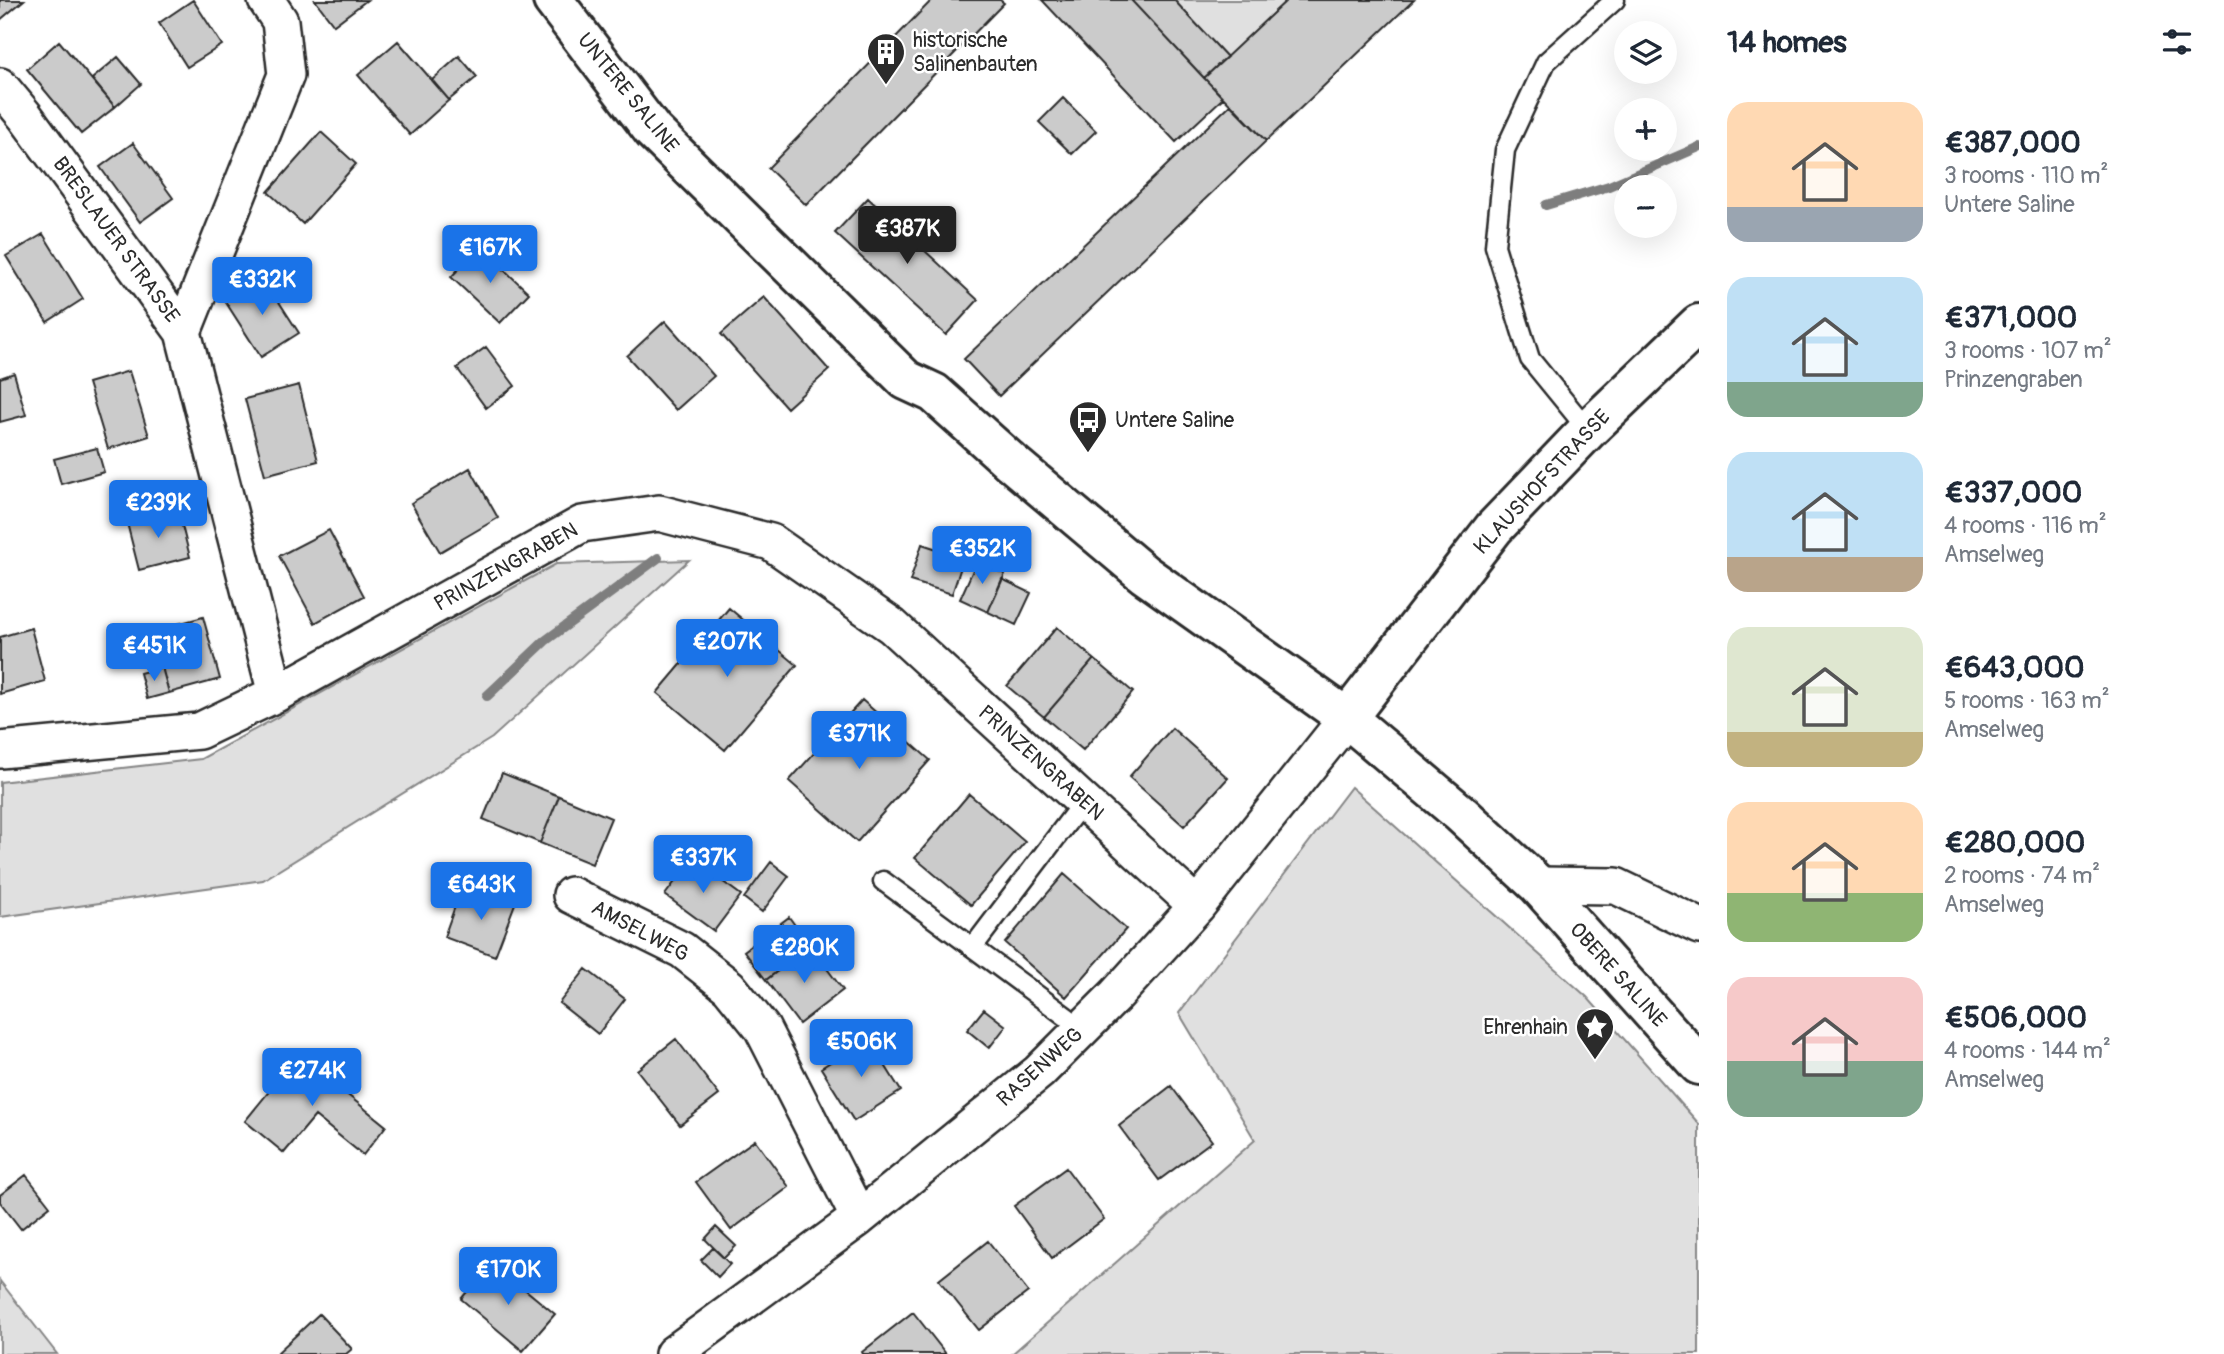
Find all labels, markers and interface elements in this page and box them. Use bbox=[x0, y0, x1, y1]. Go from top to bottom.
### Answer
map controls bbox=[1614, 21, 1677, 238]
button: layers bbox=[1614, 21, 1677, 84]
icon: filters bbox=[2158, 23, 2196, 61]
text: 14 homes bbox=[1727, 24, 1847, 61]
street label: UNTERE SALINE bbox=[571, 27, 685, 159]
place label: historische Salinenbauten bbox=[913, 27, 1038, 78]
building icon: historische Salinenbauten bbox=[865, 31, 907, 86]
button: + bbox=[1614, 98, 1677, 161]
text: €387,000 bbox=[1944, 124, 2081, 161]
icon: home bbox=[1783, 130, 1867, 214]
street label: BRESLAUER STRASSE bbox=[47, 151, 186, 329]
text: 3 rooms · 110 m² bbox=[1944, 161, 2108, 190]
button: − bbox=[1614, 175, 1677, 238]
text: Untere Saline bbox=[1944, 190, 2075, 219]
pin: €387K bbox=[858, 206, 956, 266]
text: €387K bbox=[874, 214, 940, 243]
pin: €167K bbox=[441, 226, 539, 285]
text: €167K bbox=[458, 233, 522, 262]
pin: €332K bbox=[213, 258, 311, 317]
text: €332K bbox=[228, 265, 296, 294]
text: €371,000 bbox=[1944, 299, 2077, 336]
icon: home bbox=[1783, 305, 1867, 389]
text: 3 rooms · 107 m² bbox=[1944, 336, 2112, 365]
text: Prinzengraben bbox=[1944, 365, 2083, 394]
bus stop icon: Untere Saline bbox=[1067, 399, 1109, 454]
street label: KLAUSHOFSTRASSE bbox=[1468, 404, 1616, 560]
place label: Untere Saline bbox=[1115, 407, 1235, 434]
text: €337,000 bbox=[1944, 474, 2082, 511]
pin: €239K bbox=[109, 480, 207, 540]
icon: home bbox=[1783, 480, 1867, 564]
text: €239K bbox=[125, 488, 191, 517]
text: 4 rooms · 116 m² bbox=[1944, 511, 2107, 540]
street label: PRINZENGRABEN bbox=[429, 516, 583, 618]
pin: €352K bbox=[933, 526, 1031, 586]
text: €352K bbox=[948, 534, 1016, 563]
text: Amselweg bbox=[1944, 540, 2044, 569]
pin: €207K bbox=[678, 620, 776, 679]
pin: €451K bbox=[105, 624, 203, 683]
text: €207K bbox=[692, 627, 762, 656]
text: €451K bbox=[122, 631, 186, 660]
text: €643,000 bbox=[1944, 649, 2085, 686]
icon: home bbox=[1783, 655, 1867, 739]
text: 5 rooms · 163 m² bbox=[1944, 686, 2110, 715]
street label: PRINZENGRABEN bbox=[972, 699, 1110, 827]
pin: €371K bbox=[810, 712, 908, 771]
text: Amselweg bbox=[1944, 715, 2044, 744]
text: €371K bbox=[827, 719, 891, 748]
text: €280,000 bbox=[1944, 824, 2085, 861]
icon: home bbox=[1783, 830, 1867, 914]
pin: €337K bbox=[654, 836, 752, 895]
text: €337K bbox=[670, 843, 736, 872]
text: 2 rooms · 74 m² bbox=[1944, 861, 2100, 890]
pin: €643K bbox=[432, 862, 530, 922]
text: €643K bbox=[447, 870, 515, 899]
text: Amselweg bbox=[1944, 890, 2044, 919]
street label: AMSELWEG bbox=[587, 894, 693, 968]
street label: OBERE SALINE bbox=[1564, 917, 1672, 1033]
pin: €280K bbox=[755, 926, 853, 985]
text: €280K bbox=[769, 933, 839, 962]
text: €506,000 bbox=[1944, 999, 2087, 1036]
icon: home bbox=[1783, 1005, 1867, 1089]
place icon: Ehrenhain bbox=[1574, 1006, 1616, 1061]
place label: Ehrenhain bbox=[1483, 1014, 1568, 1041]
pin: €506K bbox=[812, 1020, 910, 1079]
street label: RASENWEG bbox=[991, 1021, 1089, 1113]
text: €506K bbox=[826, 1027, 896, 1056]
text: 4 rooms · 144 m² bbox=[1944, 1036, 2111, 1065]
pin: €274K bbox=[263, 1048, 361, 1108]
text: €274K bbox=[278, 1056, 346, 1085]
text: Amselweg bbox=[1944, 1065, 2044, 1094]
pin: €170K bbox=[459, 1248, 557, 1307]
text: €170K bbox=[475, 1255, 541, 1284]

